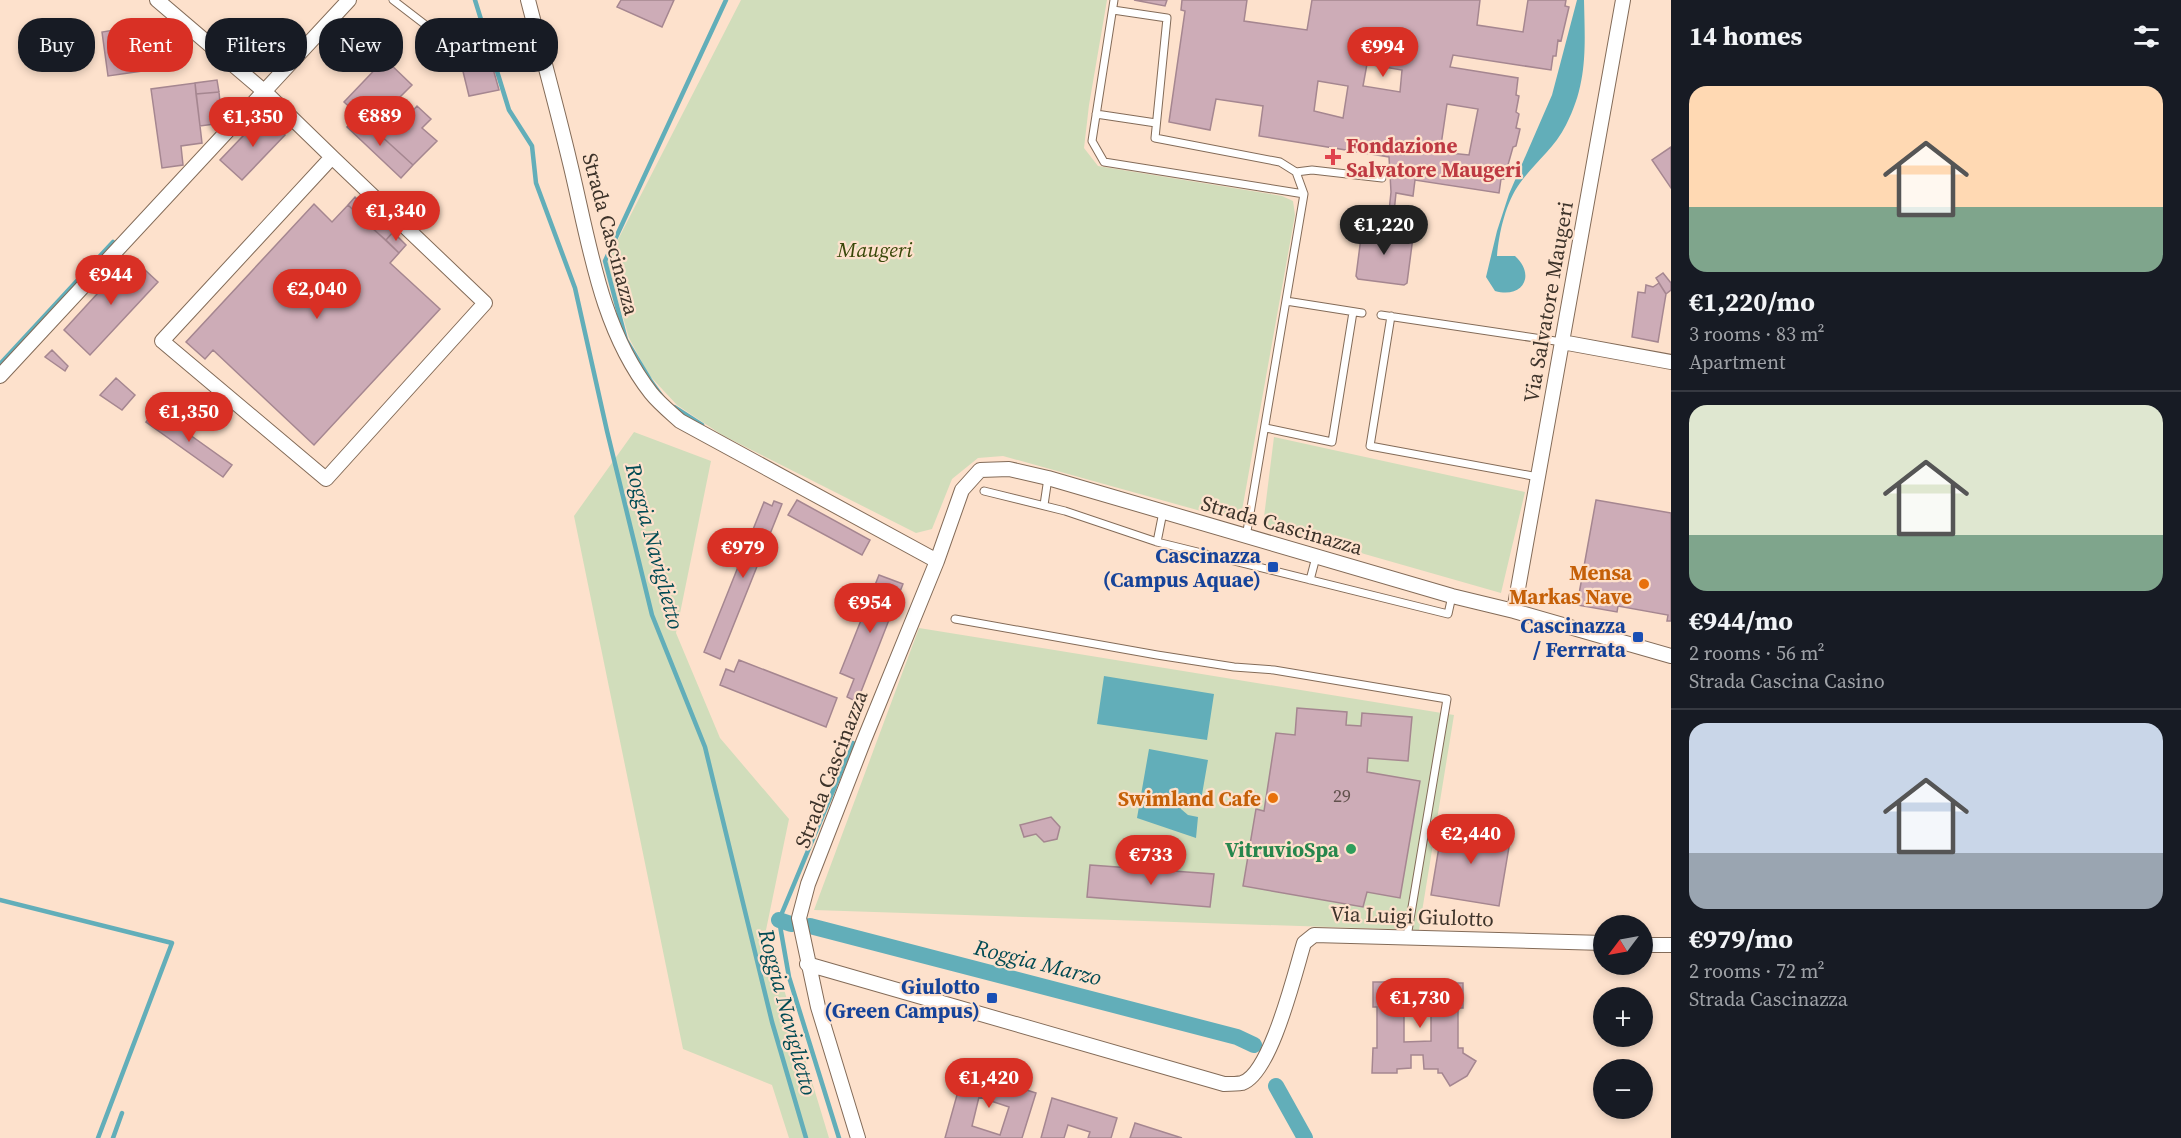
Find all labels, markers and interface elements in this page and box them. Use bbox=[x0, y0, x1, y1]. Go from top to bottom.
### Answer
chip: Buy bbox=[18, 18, 95, 72]
chip: Rent bbox=[107, 18, 193, 72]
chip: Filters bbox=[205, 18, 307, 72]
chip: New bbox=[319, 18, 403, 72]
chip: Apartment bbox=[415, 18, 558, 72]
text: 14 homes bbox=[1689, 18, 1802, 54]
icon: filters bbox=[2130, 20, 2163, 53]
pin: €994 bbox=[1347, 27, 1419, 78]
text: €994 bbox=[1361, 32, 1405, 60]
pin: €889 bbox=[344, 96, 416, 147]
pin: €1,350 bbox=[204, 97, 302, 148]
text: €889 bbox=[358, 101, 402, 129]
text: €1,350 bbox=[223, 102, 283, 130]
icon: home bbox=[1872, 125, 1980, 233]
place label: Fondazione Salvatore Maugeri bbox=[1346, 131, 1522, 184]
marker: Fondazione Salvatore Maugeri bbox=[1324, 148, 1342, 166]
street label: Strada Cascinazza bbox=[575, 150, 647, 319]
pin: €1,340 bbox=[347, 191, 445, 242]
text: €1,340 bbox=[366, 196, 426, 224]
street label: Via Salvatore Maugeri bbox=[1516, 199, 1580, 405]
pin: €1,220 bbox=[1335, 205, 1433, 256]
text: €1,220 bbox=[1354, 210, 1414, 238]
park label: Maugeri bbox=[836, 235, 913, 264]
pin: €944 bbox=[75, 255, 147, 306]
text: €944 bbox=[89, 260, 133, 288]
pin: €2,040 bbox=[268, 269, 366, 320]
text: €2,040 bbox=[287, 274, 347, 302]
text: €1,220/mo bbox=[1689, 284, 1815, 320]
text: 3 rooms · 83 m² bbox=[1689, 320, 1825, 348]
text: Apartment bbox=[1689, 348, 1786, 376]
pin: €1,350 bbox=[140, 392, 238, 443]
text: €1,350 bbox=[159, 397, 219, 425]
icon: home bbox=[1872, 444, 1980, 552]
water label: Roggia Naviglietto bbox=[618, 459, 692, 633]
street label: Strada Cascinazza bbox=[1198, 488, 1366, 562]
pin: €979 bbox=[707, 528, 779, 579]
text: €979 bbox=[721, 533, 765, 561]
place label: Cascinazza (Campus Aquae) bbox=[1103, 541, 1262, 594]
place label: Mensa Markas Nave bbox=[1509, 558, 1633, 611]
marker: Cascinazza (Campus Aquae) bbox=[1266, 560, 1280, 574]
marker: Mensa Markas Nave bbox=[1637, 577, 1651, 591]
pin: €954 bbox=[834, 583, 906, 634]
text: €954 bbox=[848, 588, 892, 616]
text: €944/mo bbox=[1689, 603, 1793, 639]
place label: Cascinazza / Ferrrata bbox=[1520, 611, 1627, 664]
marker: Cascinazza / Ferrrata bbox=[1631, 630, 1645, 644]
text: 2 rooms · 56 m² bbox=[1689, 639, 1825, 667]
text: Strada Cascina Casino bbox=[1689, 667, 1885, 695]
street label: Strada Cascinazza bbox=[788, 686, 875, 852]
icon: home bbox=[1872, 762, 1980, 870]
house number: 29 bbox=[1333, 783, 1351, 808]
place label: Swimland Cafe bbox=[1118, 784, 1261, 813]
marker: Swimland Cafe bbox=[1266, 791, 1280, 805]
pin: €2,440 bbox=[1422, 814, 1520, 865]
text: €2,440 bbox=[1441, 819, 1501, 847]
pin: €733 bbox=[1115, 835, 1187, 886]
place label: VitruvioSpa bbox=[1225, 835, 1340, 864]
text: €733 bbox=[1129, 840, 1173, 868]
marker: VitruvioSpa bbox=[1344, 842, 1358, 856]
street label: Via Luigi Giulotto bbox=[1330, 899, 1494, 933]
north arrow bbox=[1593, 915, 1653, 975]
map controls bbox=[1593, 915, 1653, 1119]
text: €979/mo bbox=[1689, 921, 1793, 957]
water label: Roggia Naviglietto bbox=[751, 925, 825, 1099]
water label: Roggia Marzo bbox=[970, 931, 1105, 992]
text: 2 rooms · 72 m² bbox=[1689, 957, 1825, 985]
place label: Giulotto (Green Campus) bbox=[824, 972, 980, 1025]
pin: €1,730 bbox=[1371, 978, 1469, 1029]
text: €1,730 bbox=[1390, 983, 1450, 1011]
text: Strada Cascinazza bbox=[1689, 985, 1848, 1013]
button: + bbox=[1593, 987, 1653, 1047]
marker: Giulotto (Green Campus) bbox=[985, 991, 999, 1005]
pin: €1,420 bbox=[940, 1058, 1038, 1109]
button: − bbox=[1593, 1059, 1653, 1119]
text: €1,420 bbox=[959, 1063, 1019, 1091]

